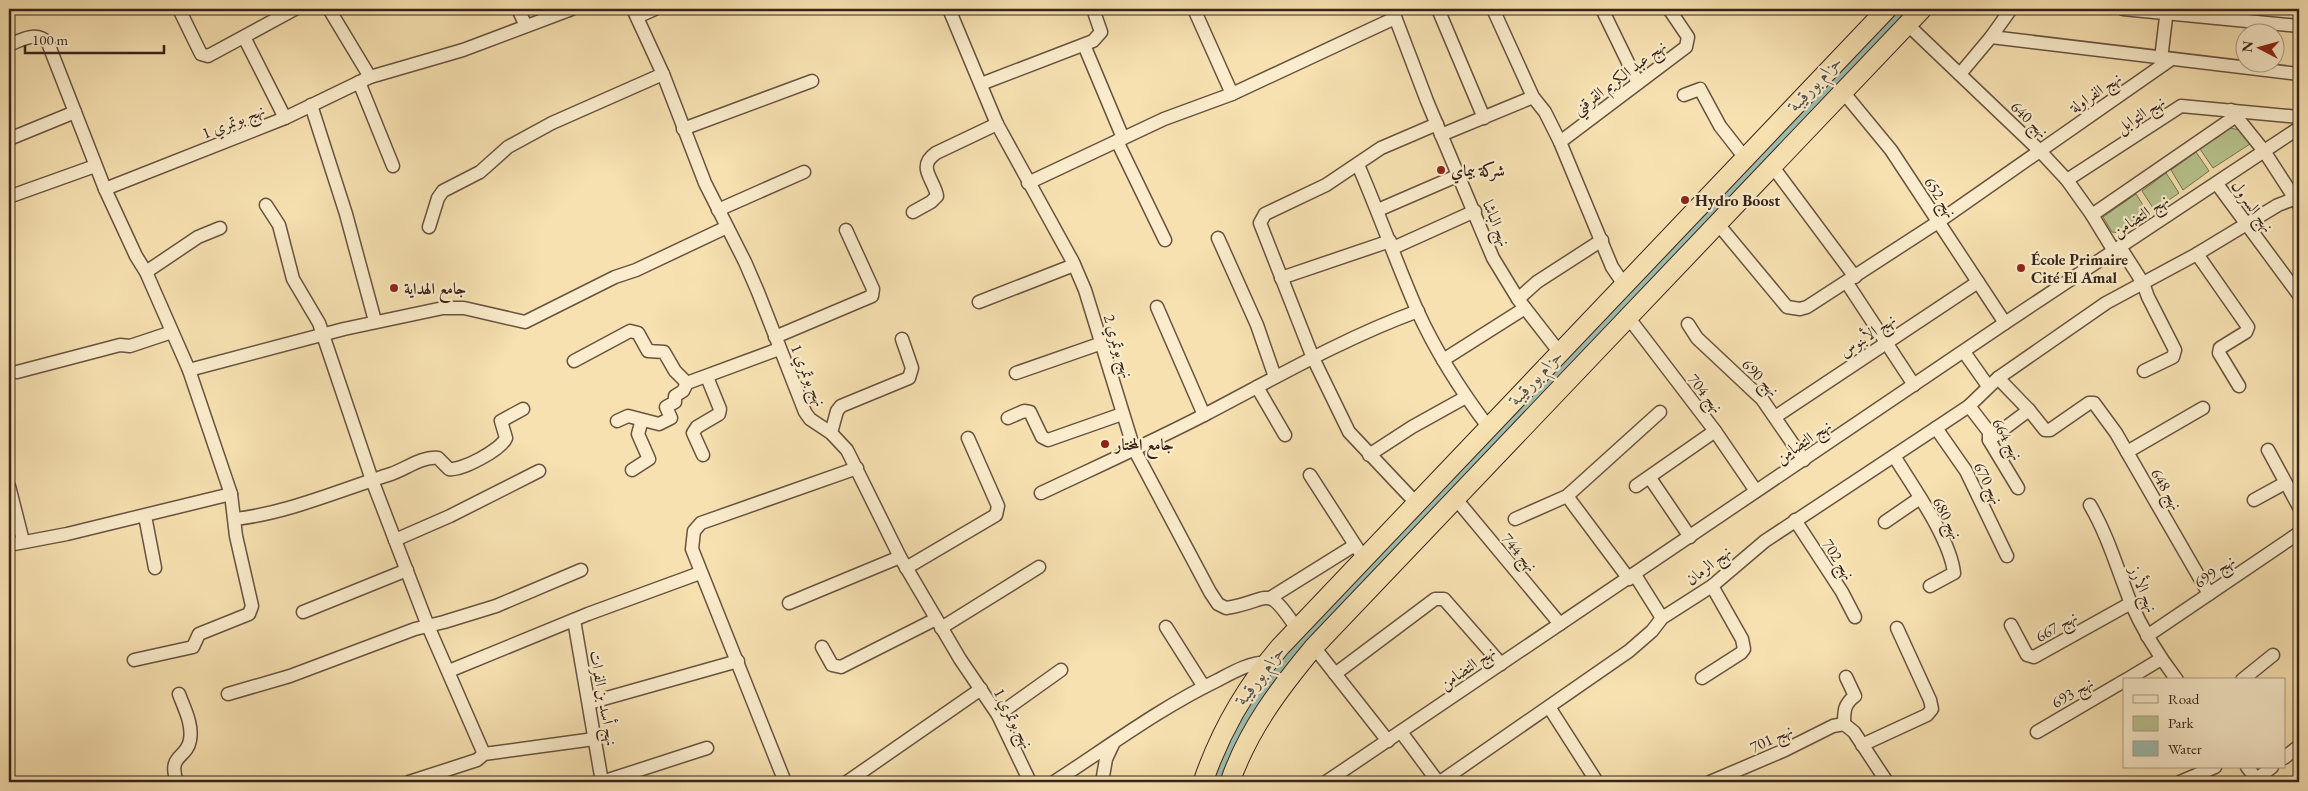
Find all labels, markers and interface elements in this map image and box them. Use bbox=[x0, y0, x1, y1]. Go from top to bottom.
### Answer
scale bar bbox=[25, 22, 164, 54]
north arrow bbox=[2236, 22, 2286, 72]
text: 100 m bbox=[32, 30, 69, 49]
street label: نهج عبد الكريم القرقني bbox=[1568, 35, 1673, 124]
text: N bbox=[2238, 39, 2257, 53]
water label: حزام بورقيبة bbox=[1781, 50, 1850, 121]
street label: نهج الفراولة bbox=[2064, 67, 2128, 121]
street label: نهج التوابل bbox=[2112, 91, 2171, 141]
street label: نهج 640 bbox=[2003, 96, 2053, 145]
street label: نهج بوتمري 1 bbox=[199, 99, 269, 147]
place label: شركة بيماي bbox=[1451, 160, 1505, 184]
marker: شركة بيماي bbox=[1435, 164, 1447, 176]
street label: نهج 652 bbox=[1916, 173, 1962, 224]
street label: نهج السرول bbox=[2223, 176, 2278, 239]
street label: نهج التضامن bbox=[2108, 189, 2175, 245]
place label: Hydro Boost bbox=[1695, 190, 1780, 211]
marker: Hydro Boost bbox=[1679, 194, 1691, 206]
street label: نهج الباشا bbox=[1474, 197, 1515, 251]
place label: École Primaire Cité El Amal bbox=[2031, 249, 2128, 288]
marker: École Primaire Cité El Amal bbox=[2015, 262, 2027, 274]
place label: جامع الهداية bbox=[404, 278, 467, 304]
marker: جامع الهداية bbox=[388, 282, 400, 294]
street label: نهج الأبنوس bbox=[1834, 308, 1902, 365]
street label: نهج بوتمري 2 bbox=[1095, 311, 1138, 382]
street label: نهج بوتمري 1 bbox=[782, 341, 831, 411]
water label: حزام بورقيبة bbox=[1502, 344, 1571, 415]
street label: نهج 690 bbox=[1735, 354, 1784, 404]
street label: نهج 704 bbox=[1680, 369, 1728, 420]
street label: نهج 664 bbox=[1984, 414, 2028, 466]
street label: نهج التضامن bbox=[1771, 415, 1838, 471]
place label: جامع المختار bbox=[1113, 434, 1174, 460]
marker: جامع المختار bbox=[1099, 438, 1111, 450]
street label: نهج 670 bbox=[1965, 458, 2008, 510]
street label: نهج 648 bbox=[2143, 465, 2187, 516]
street label: نهج 680 bbox=[1924, 493, 1967, 545]
street label: نهج 744 bbox=[1494, 528, 1542, 579]
street label: نهج 702 bbox=[1814, 535, 1860, 586]
street label: نهج الرمان bbox=[1681, 541, 1738, 593]
street label: نهج 699 bbox=[2190, 550, 2241, 596]
street label: نهج الأرز bbox=[2120, 561, 2163, 617]
street label: نهج 667 bbox=[2032, 606, 2083, 650]
water label: حزام بورقيبة bbox=[1228, 640, 1294, 714]
street label: نهج التضامن bbox=[1435, 641, 1502, 697]
street label: نهج أسد بن الفرات bbox=[581, 648, 623, 748]
street label: نهج 693 bbox=[2048, 672, 2099, 716]
legend bbox=[2123, 678, 2286, 768]
street label: نهج بوتمري 1 bbox=[985, 684, 1038, 754]
text: Road bbox=[2168, 689, 2200, 708]
text: Park bbox=[2168, 713, 2195, 732]
street label: نهج 701 bbox=[1746, 719, 1798, 761]
text: Water bbox=[2168, 739, 2202, 758]

